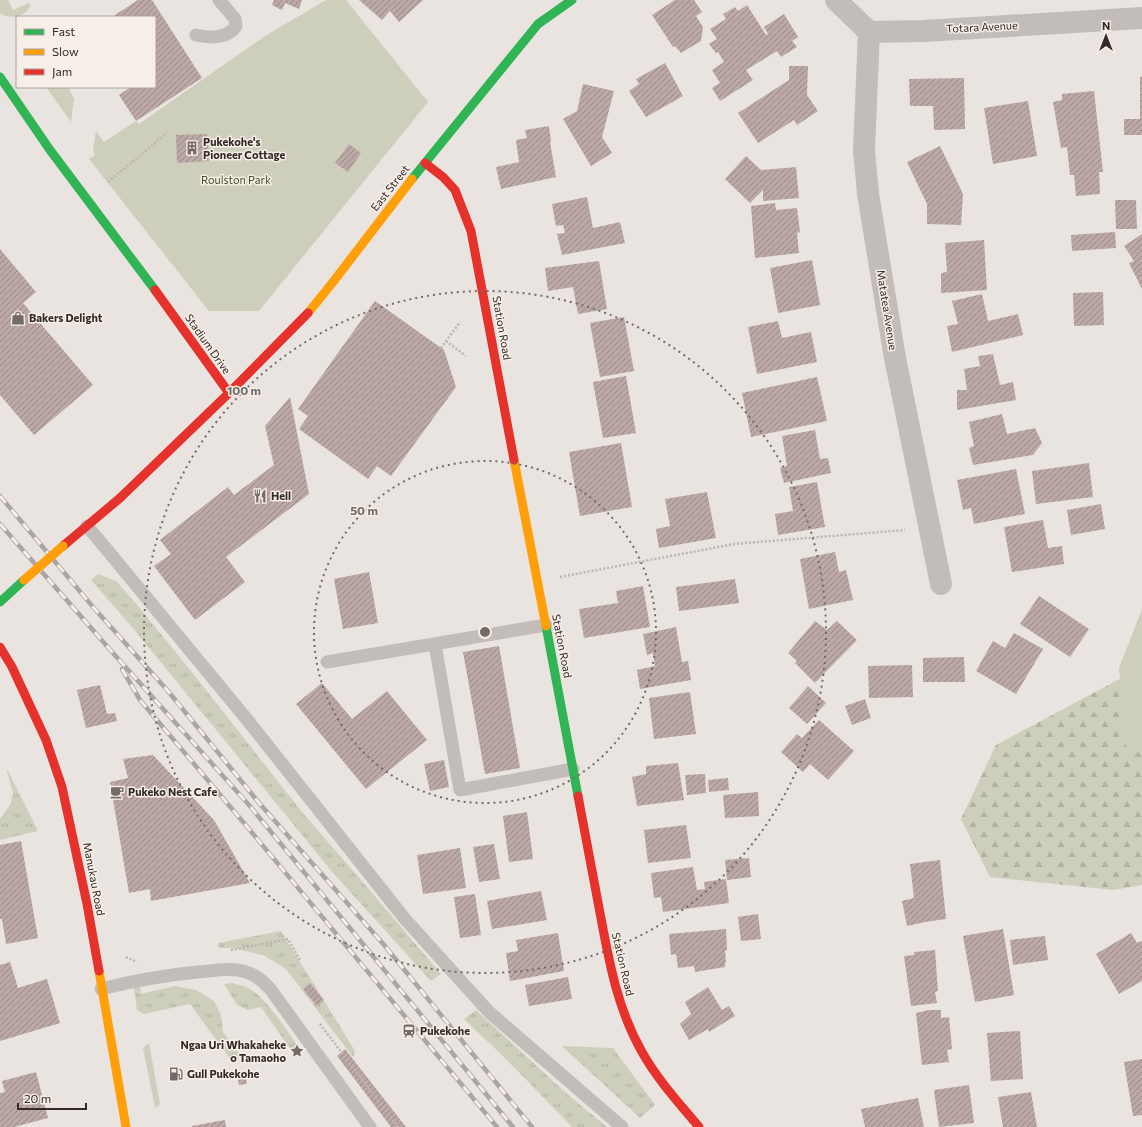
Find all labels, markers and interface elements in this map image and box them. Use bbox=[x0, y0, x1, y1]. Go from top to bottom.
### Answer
legend bbox=[16, 16, 156, 88]
north arrow bbox=[1086, 16, 1126, 56]
street label: Totara Avenue bbox=[946, 18, 1018, 35]
text: N bbox=[1102, 19, 1110, 32]
text: Fast bbox=[52, 24, 75, 38]
text: Slow bbox=[52, 44, 79, 58]
text: Jam bbox=[52, 64, 72, 79]
place label: Pukekohe's Pioneer Cottage bbox=[203, 135, 285, 161]
building icon: Pukekohe's Pioneer Cottage bbox=[184, 140, 200, 156]
street label: East Street bbox=[368, 162, 412, 213]
park label: Roulston Park bbox=[201, 173, 271, 186]
street label: Matatea Avenue bbox=[875, 269, 900, 351]
street label: Station Road bbox=[490, 295, 515, 361]
shop icon: Bakers Delight bbox=[10, 310, 26, 326]
place label: Bakers Delight bbox=[29, 311, 103, 324]
street label: Stadium Drive bbox=[183, 311, 234, 376]
text: 100 m bbox=[227, 383, 261, 397]
restaurant icon: Hell bbox=[252, 488, 268, 504]
place label: Hell bbox=[271, 489, 291, 502]
text: 50 m bbox=[350, 503, 378, 517]
street label: Station Road bbox=[550, 613, 575, 679]
centre of rings bbox=[478, 625, 492, 639]
cafe icon: Pukeko Nest Cafe bbox=[109, 784, 125, 800]
place label: Pukeko Nest Cafe bbox=[128, 785, 217, 798]
street label: Manukau Road bbox=[81, 841, 108, 917]
street label: Station Road bbox=[610, 931, 637, 997]
station icon: Pukekohe bbox=[401, 1023, 417, 1039]
place label: Pukekohe bbox=[420, 1024, 470, 1037]
place label: Ngaa Uri Whakaheke o Tamaoho bbox=[181, 1038, 286, 1064]
place icon: Ngaa Uri Whakaheke o Tamaoho bbox=[289, 1043, 305, 1059]
fuel station icon: Gull Pukekohe bbox=[168, 1066, 184, 1082]
place label: Gull Pukekohe bbox=[187, 1067, 260, 1080]
scale bar bbox=[18, 1085, 86, 1111]
text: 20 m bbox=[24, 1091, 51, 1105]

